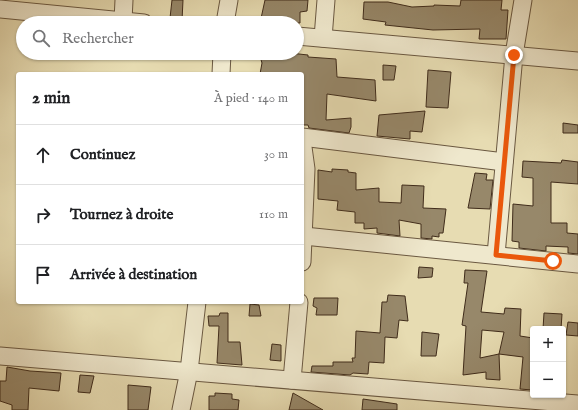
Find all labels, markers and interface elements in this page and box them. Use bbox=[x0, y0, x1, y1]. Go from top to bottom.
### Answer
search box bbox=[16, 16, 304, 60]
icon: search bbox=[30, 27, 52, 49]
text: Rechercher bbox=[62, 29, 134, 48]
route end bbox=[505, 46, 523, 64]
text: 2 min bbox=[32, 88, 70, 109]
text: À pied · 140 m bbox=[214, 90, 288, 107]
icon: ahead bbox=[32, 144, 54, 166]
text: Continuez bbox=[70, 145, 135, 164]
text: 30 m bbox=[264, 146, 288, 163]
icon: right bbox=[32, 204, 54, 226]
text: Tournez à droite bbox=[70, 205, 173, 224]
text: 110 m bbox=[259, 206, 288, 223]
route start bbox=[544, 252, 562, 270]
icon: arrive bbox=[32, 264, 54, 286]
text: Arrivée à destination bbox=[70, 265, 197, 284]
map controls bbox=[530, 326, 566, 398]
button: + bbox=[530, 326, 566, 362]
button: − bbox=[530, 362, 566, 398]

